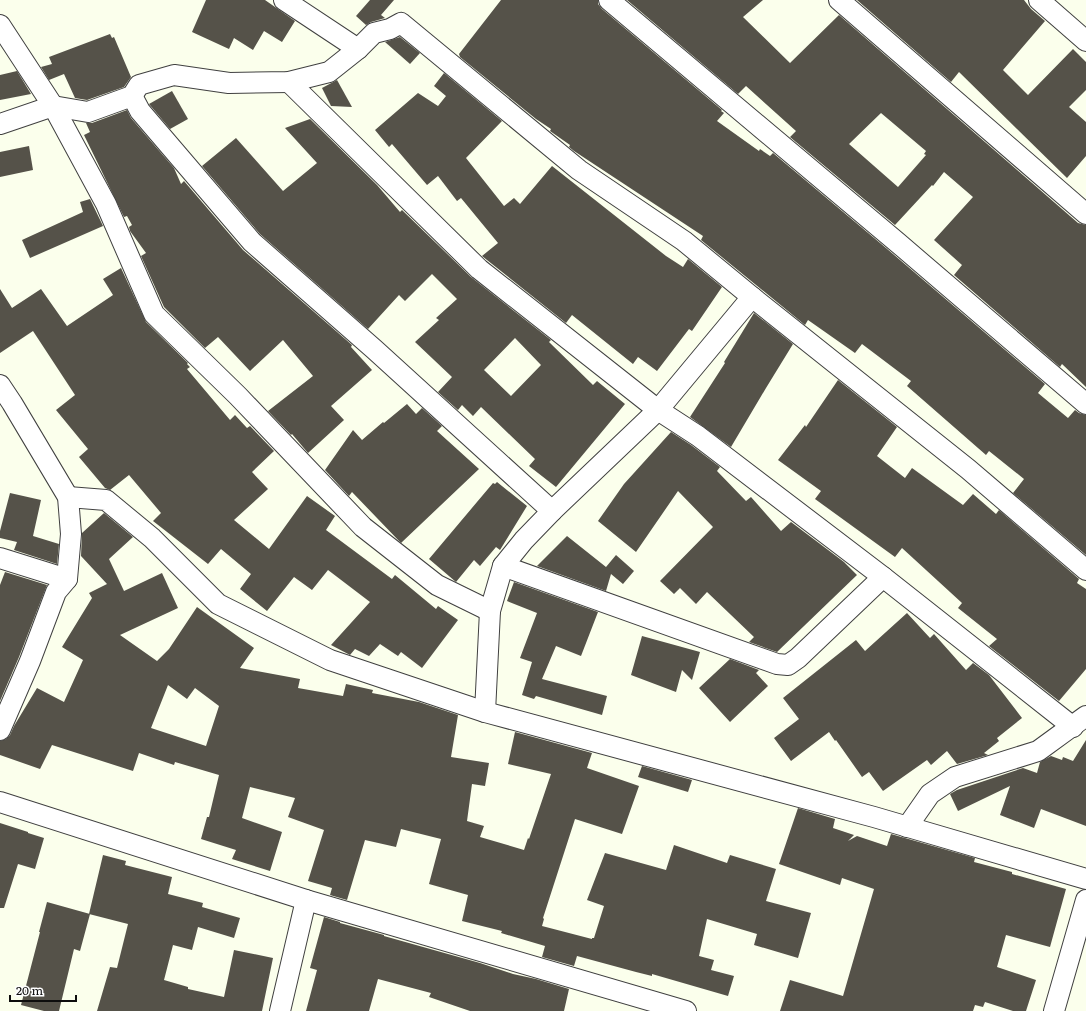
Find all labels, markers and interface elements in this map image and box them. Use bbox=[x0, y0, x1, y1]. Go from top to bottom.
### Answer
scale bar bbox=[10, 977, 76, 1003]
text: 20 m bbox=[16, 981, 43, 999]

